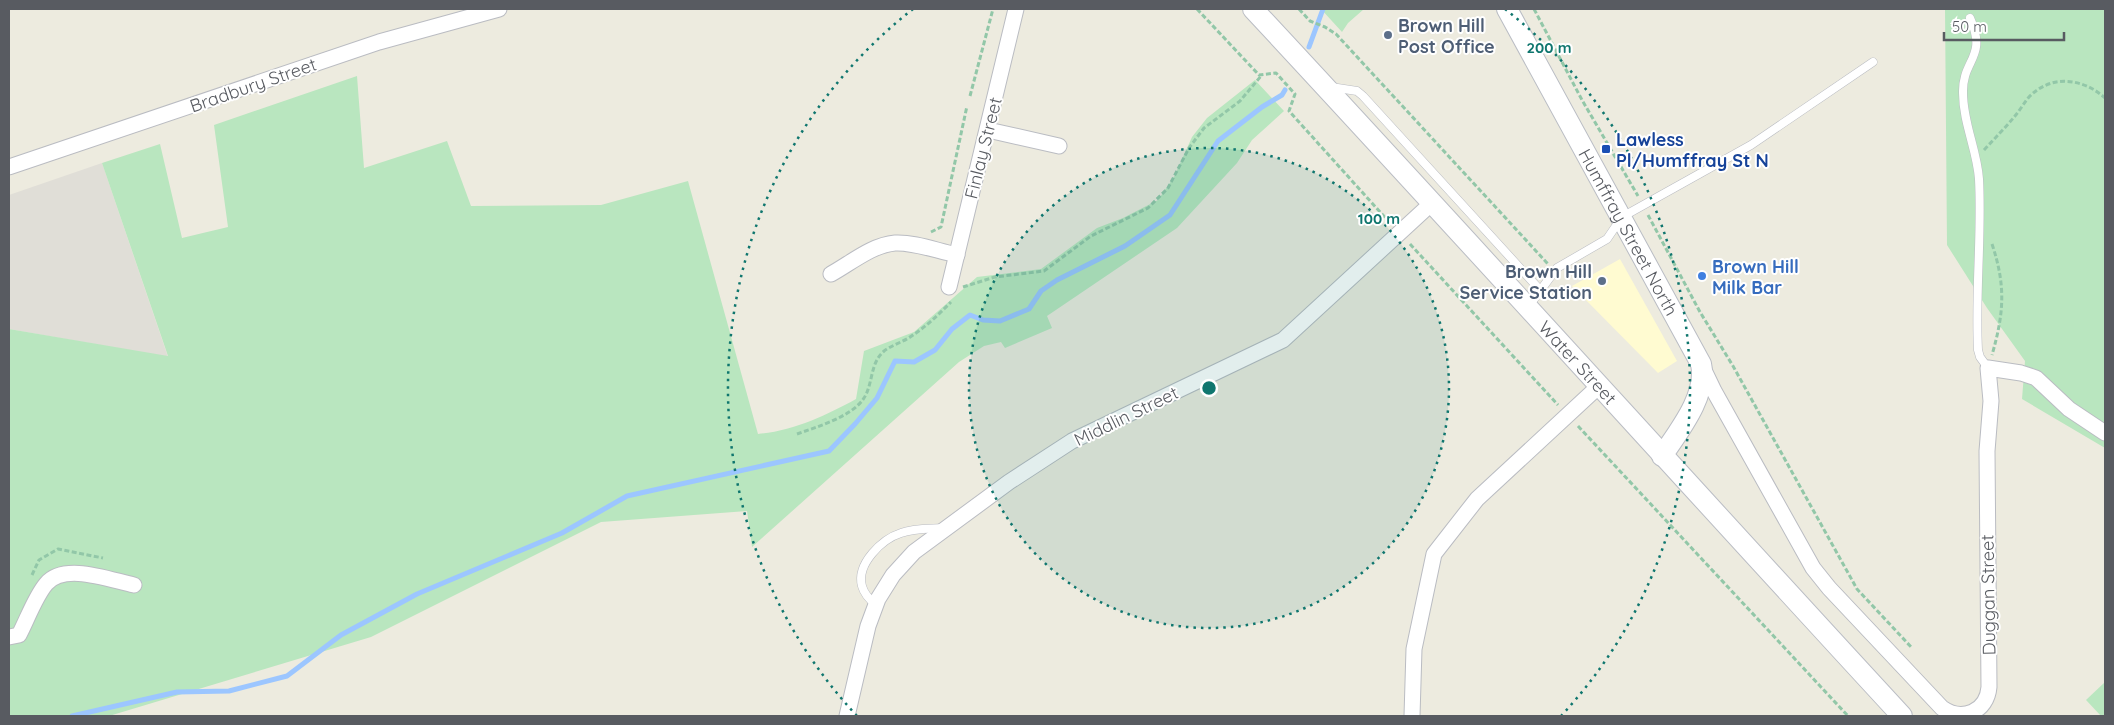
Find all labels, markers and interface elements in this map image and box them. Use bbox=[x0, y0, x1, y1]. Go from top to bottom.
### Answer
scale bar bbox=[1944, 10, 2064, 42]
place label: Brown Hill Post Office bbox=[1398, 14, 1495, 58]
text: 50 m bbox=[1952, 17, 1987, 36]
marker: Brown Hill Post Office bbox=[1382, 29, 1394, 41]
text: 200 m bbox=[1527, 38, 1572, 57]
street label: Bradbury Street bbox=[187, 53, 319, 117]
street label: Finlay Street bbox=[959, 95, 1007, 201]
place label: Lawless Pl/Humffray St N bbox=[1616, 128, 1769, 172]
marker: Lawless Pl/Humffray St N bbox=[1600, 143, 1612, 155]
street label: Humffray Street North bbox=[1574, 144, 1684, 319]
text: 100 m bbox=[1358, 209, 1400, 228]
place label: Brown Hill Milk Bar bbox=[1712, 255, 1799, 299]
place label: Brown Hill Service Station bbox=[1460, 260, 1592, 304]
marker: Brown Hill Milk Bar bbox=[1696, 270, 1708, 282]
marker: Brown Hill Service Station bbox=[1596, 275, 1608, 287]
street label: Water Street bbox=[1534, 316, 1622, 409]
centre of rings bbox=[1200, 379, 1218, 397]
street label: Middlin Street bbox=[1070, 381, 1182, 451]
street label: Duggan Street bbox=[1975, 534, 2001, 656]

